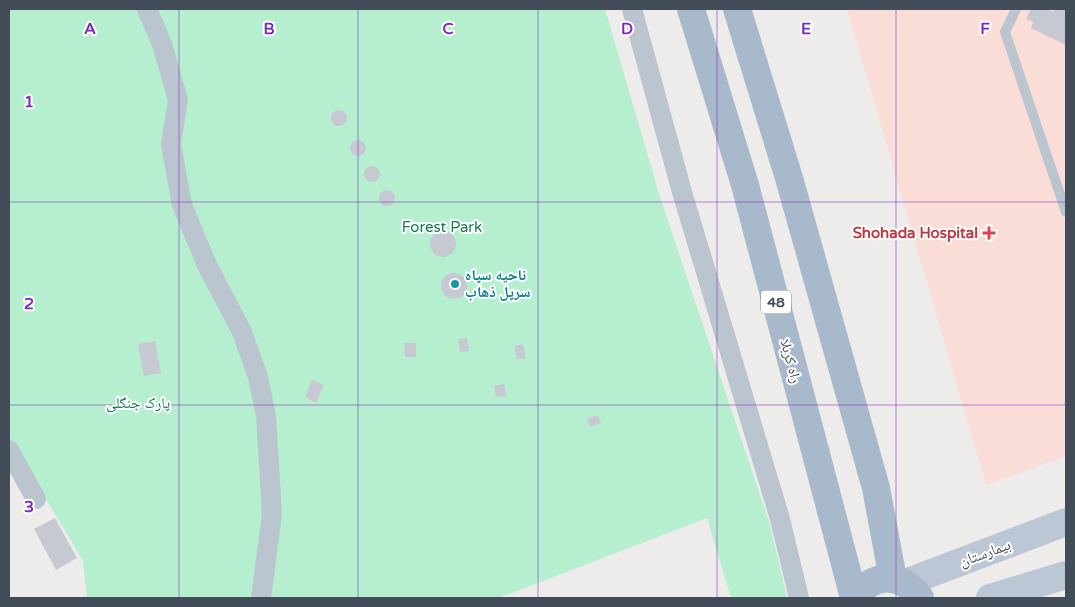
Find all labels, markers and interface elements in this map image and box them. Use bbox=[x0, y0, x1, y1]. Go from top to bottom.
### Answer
text: A bbox=[84, 19, 96, 39]
text: B bbox=[263, 19, 275, 39]
text: C bbox=[442, 19, 454, 39]
text: D bbox=[621, 19, 633, 39]
text: E bbox=[801, 19, 811, 39]
text: F bbox=[980, 19, 990, 39]
text: 1 bbox=[24, 92, 34, 112]
park label: Forest Park bbox=[402, 218, 482, 236]
place label: Shohada Hospital bbox=[853, 224, 978, 243]
marker: Shohada Hospital bbox=[982, 226, 996, 240]
place label: ناحیه سپاه سرپل ذهاب bbox=[465, 266, 530, 301]
marker: ناحیه سپاه سرپل ذهاب bbox=[449, 278, 461, 290]
road number: 48 bbox=[761, 290, 791, 314]
text: 2 bbox=[24, 294, 34, 314]
street label: راه کربلا bbox=[776, 337, 806, 385]
park label: پارک جنگلی bbox=[106, 394, 170, 413]
text: 3 bbox=[24, 497, 34, 517]
street label: بیمارستان bbox=[957, 535, 1013, 571]

